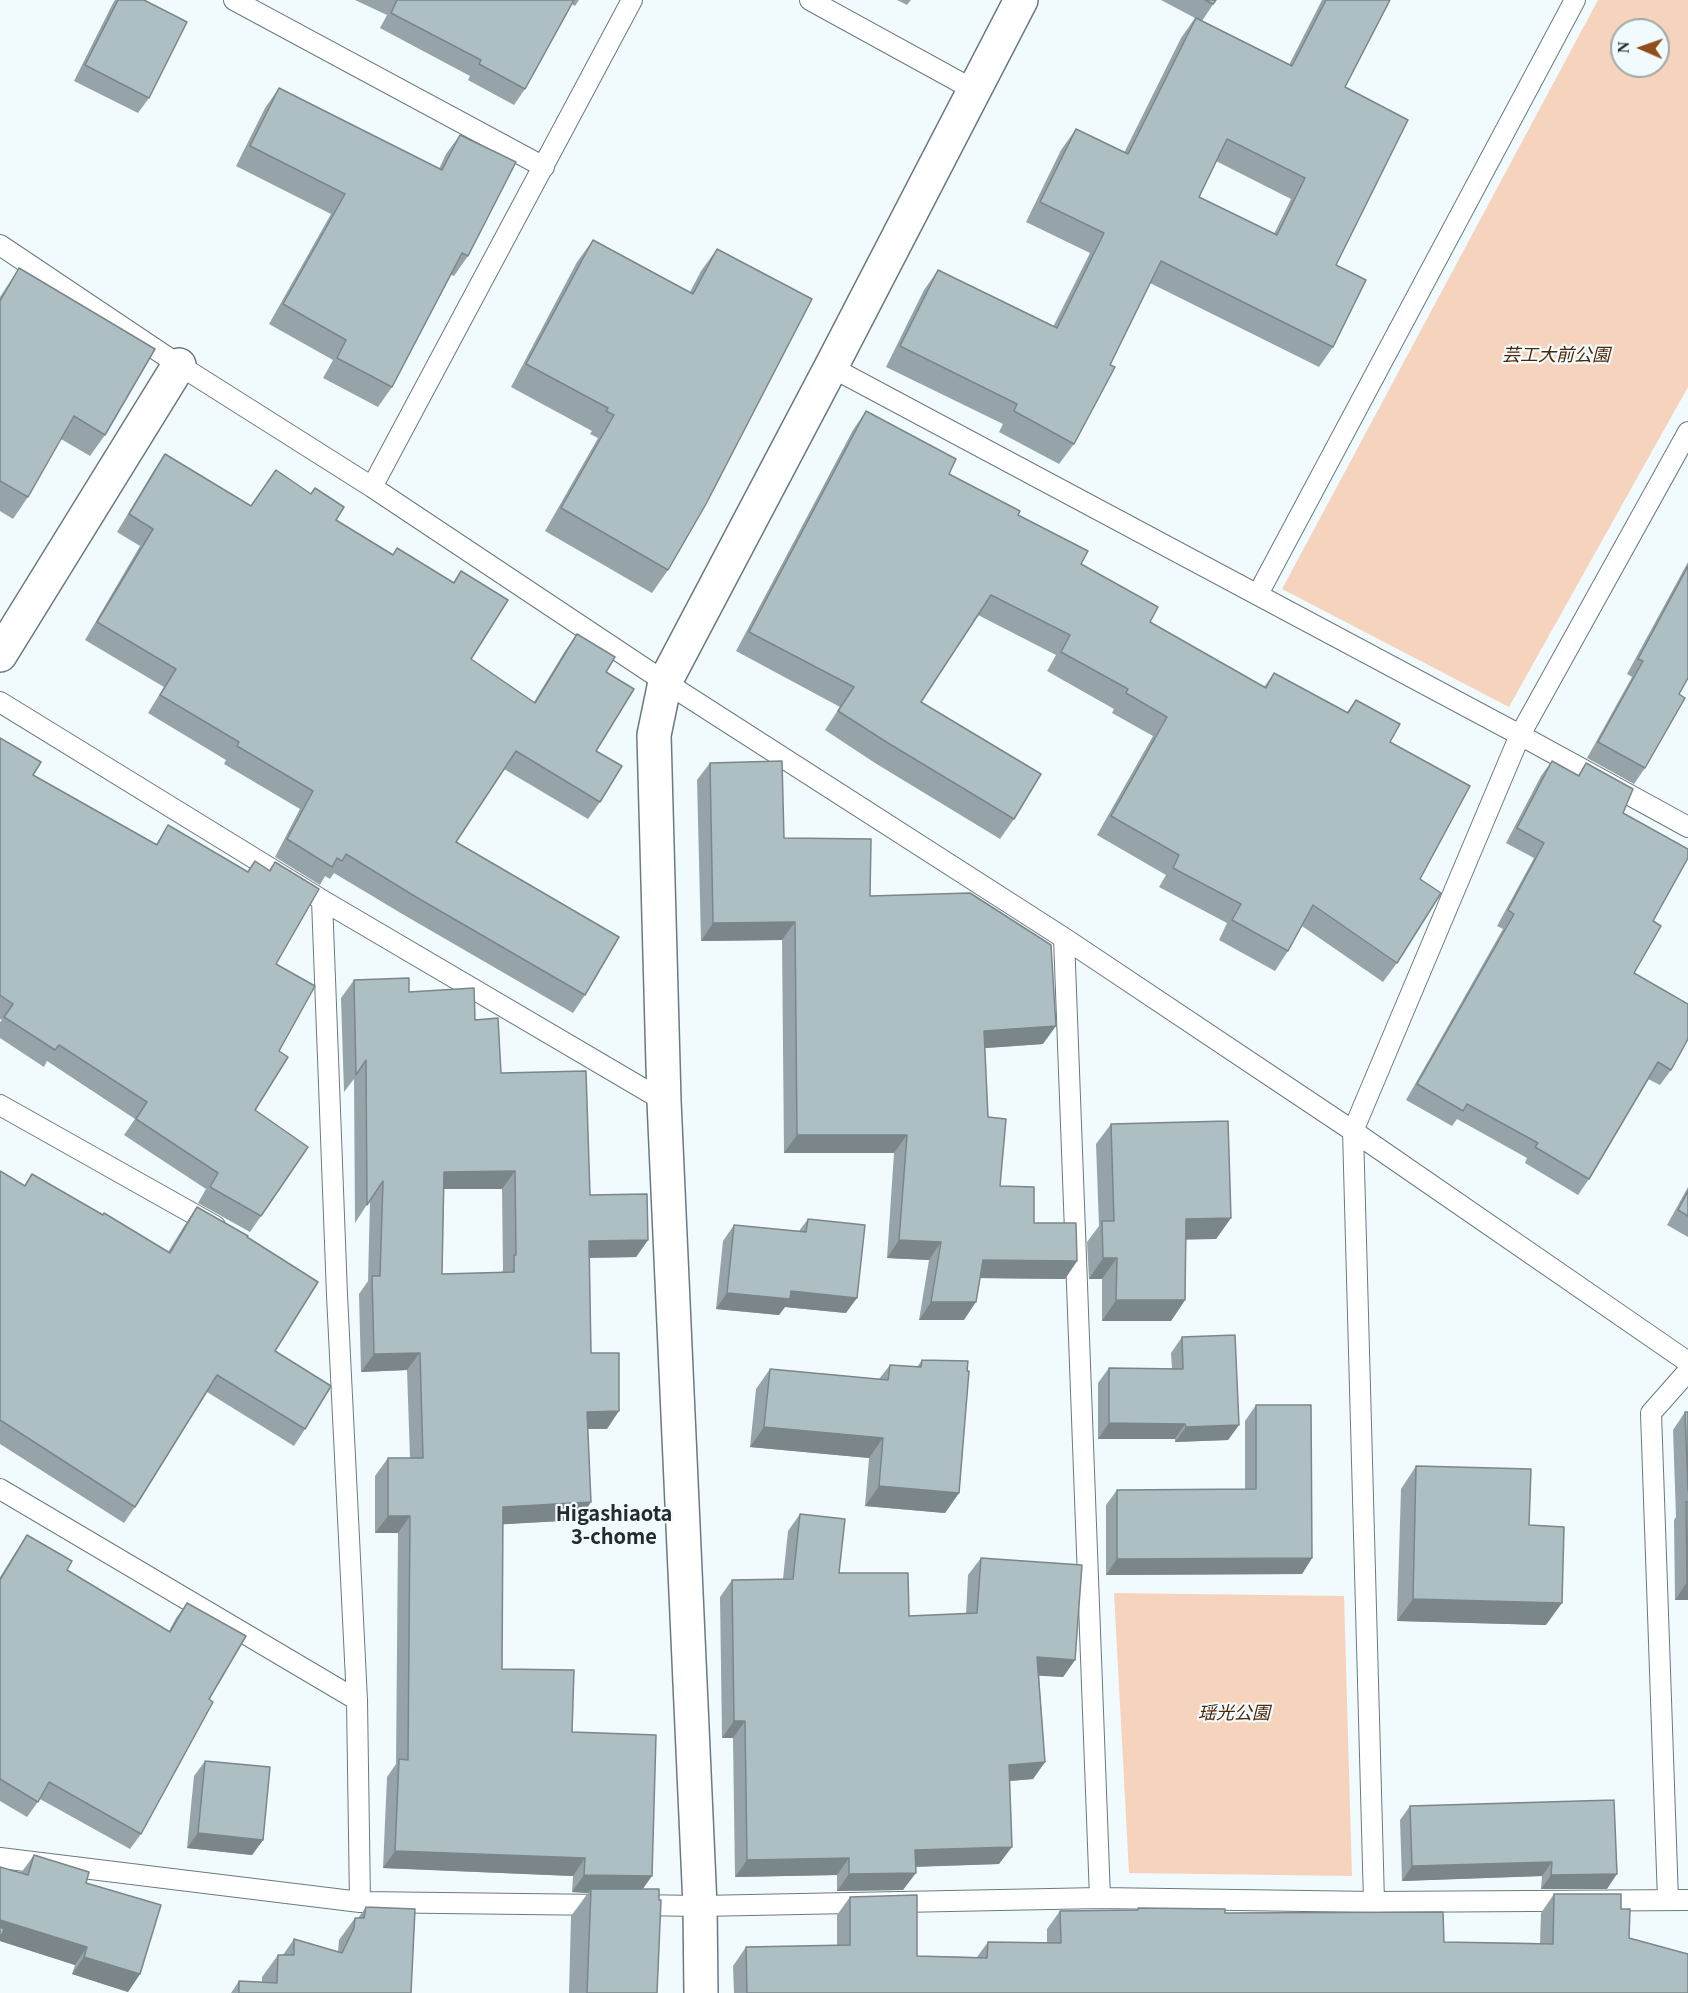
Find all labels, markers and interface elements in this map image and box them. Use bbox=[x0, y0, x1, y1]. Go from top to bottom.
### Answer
north arrow bbox=[1610, 18, 1670, 78]
text: N bbox=[1615, 41, 1632, 53]
park label: 芸工大前公園 bbox=[1502, 343, 1610, 365]
district label: Higashiaota 3-chome bbox=[556, 1501, 672, 1548]
park label: 瑶光公園 bbox=[1198, 1701, 1270, 1723]

